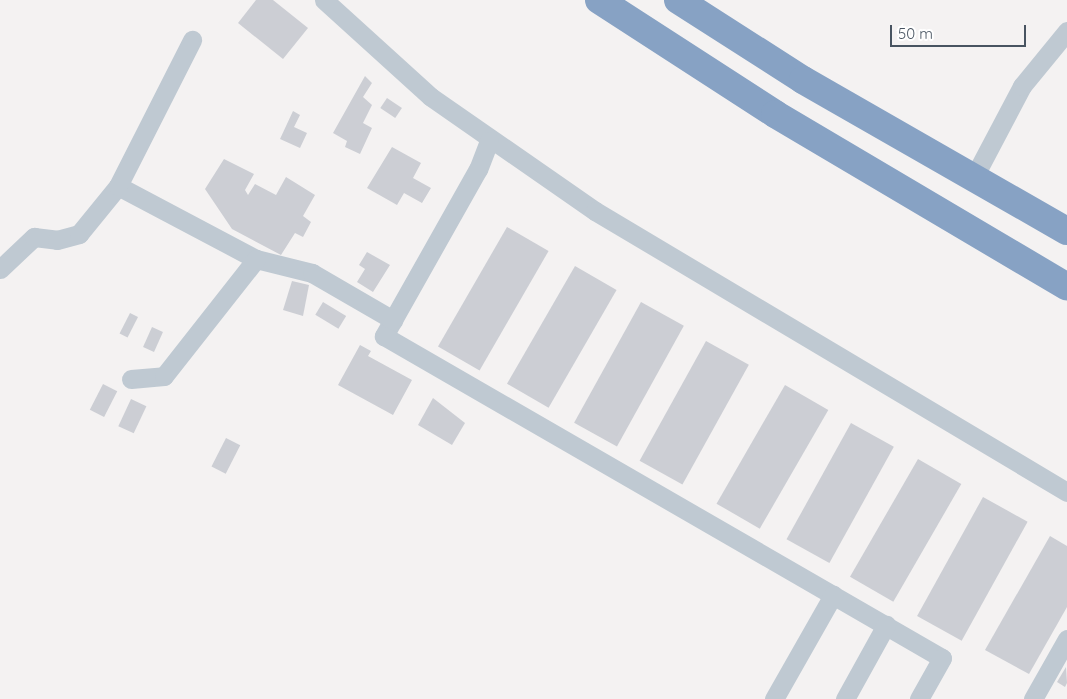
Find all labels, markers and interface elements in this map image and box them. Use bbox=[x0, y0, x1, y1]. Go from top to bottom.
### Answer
scale bar bbox=[892, 15, 1028, 47]
text: 50 m bbox=[898, 24, 933, 43]

